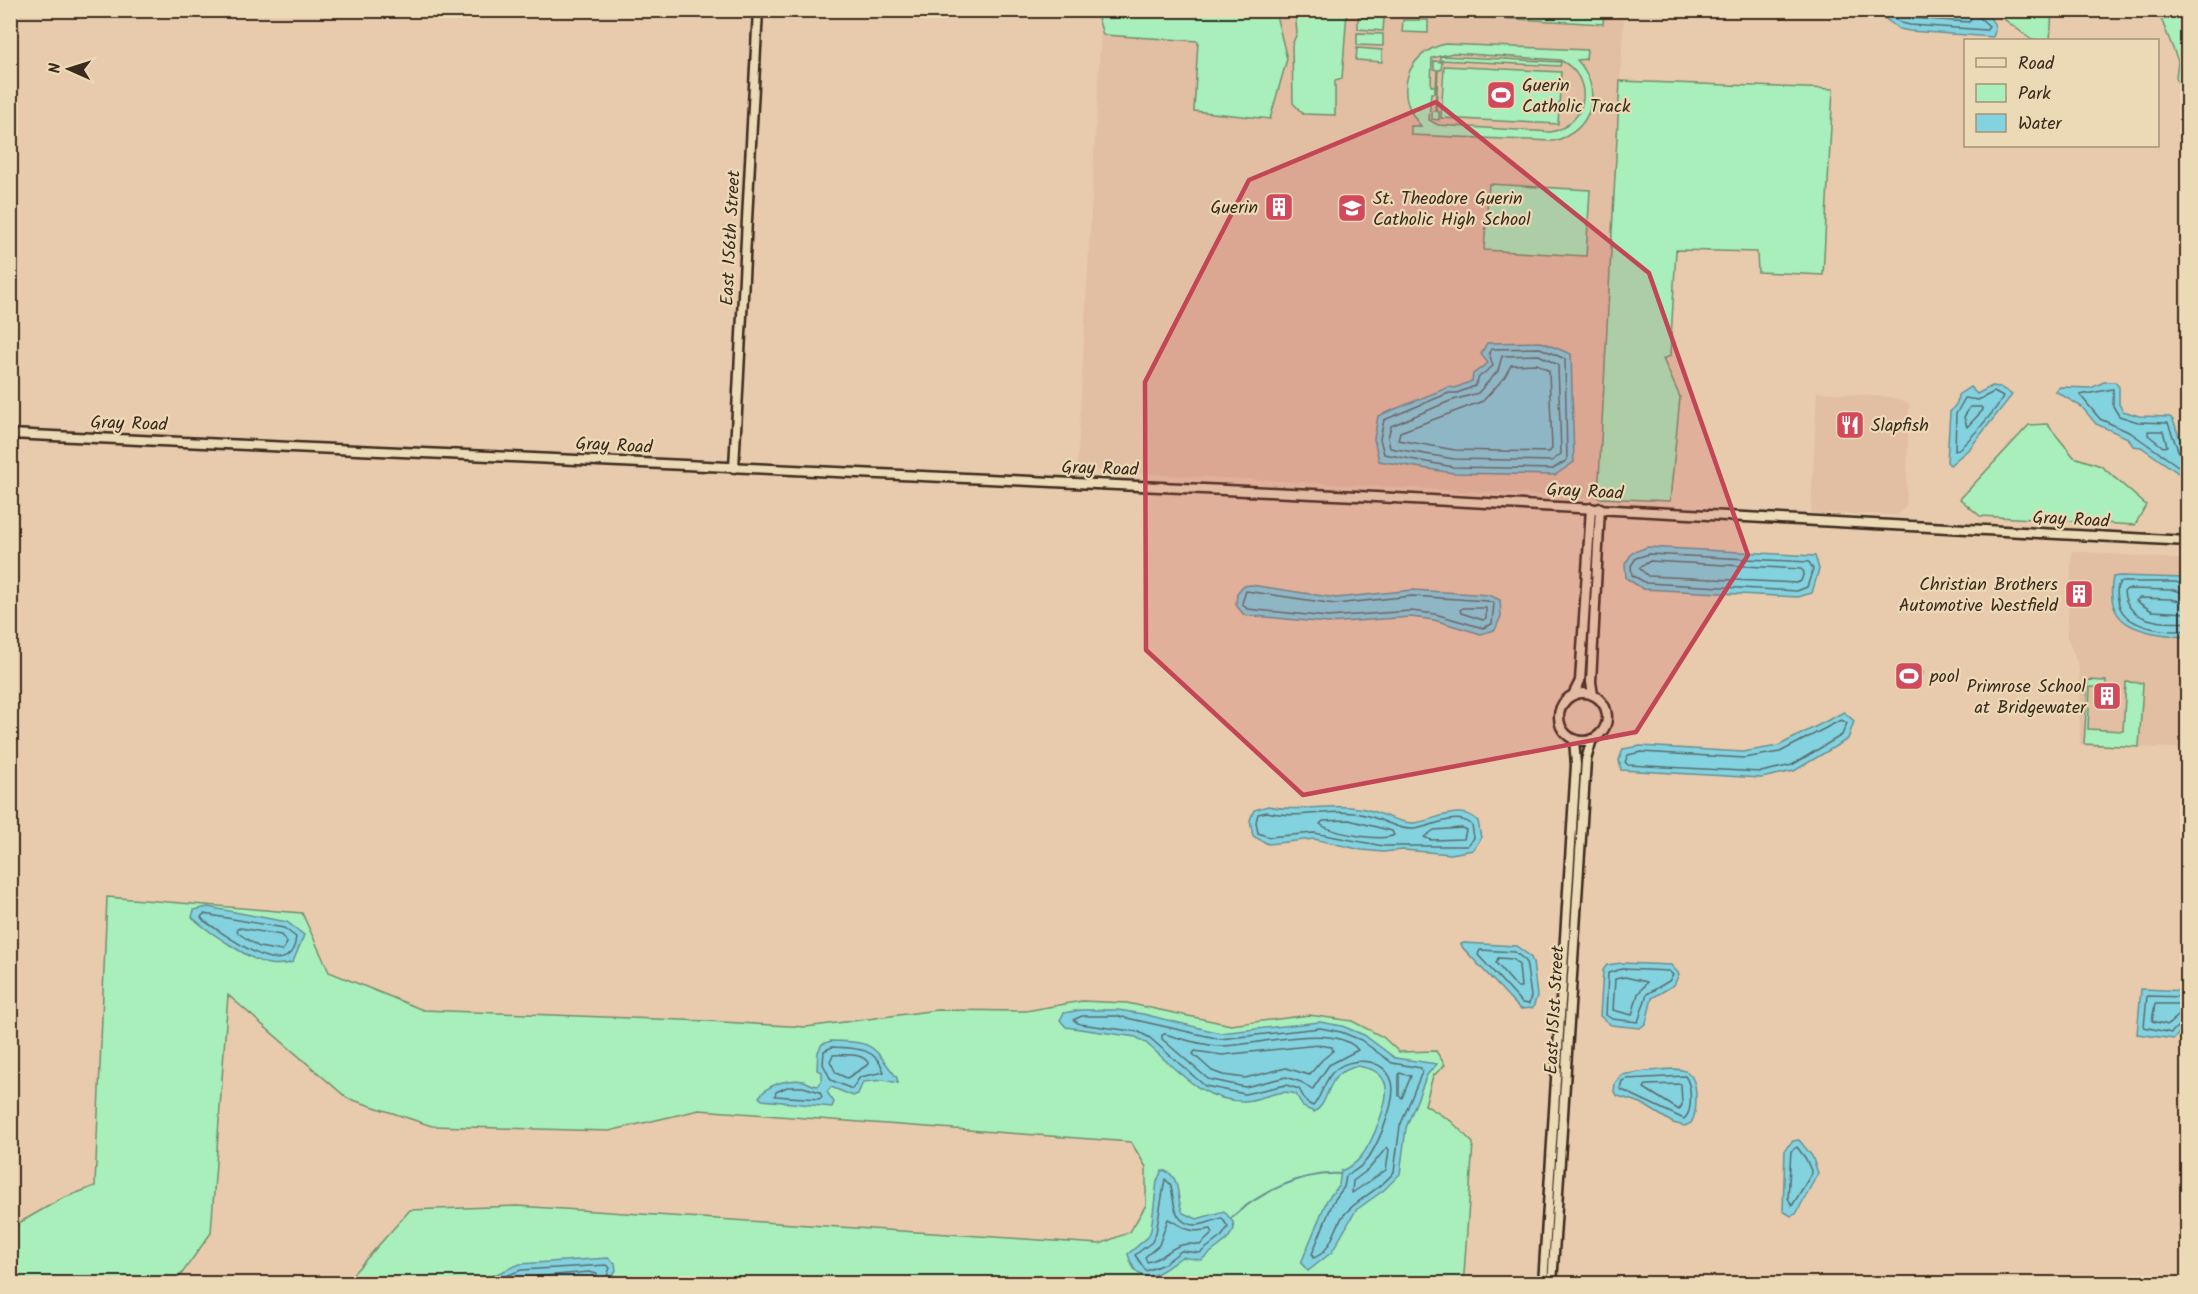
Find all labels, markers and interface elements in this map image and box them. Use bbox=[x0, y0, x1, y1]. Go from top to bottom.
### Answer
north arrow bbox=[39, 39, 99, 99]
legend bbox=[1964, 39, 2159, 147]
text: Road bbox=[2018, 50, 2055, 79]
text: N bbox=[43, 63, 68, 74]
place label: Guerin Catholic Track bbox=[1522, 72, 1631, 122]
sports icon: Guerin Catholic Track bbox=[1485, 79, 1517, 111]
text: Park bbox=[2018, 80, 2051, 109]
text: Water bbox=[2018, 110, 2063, 139]
street label: East 156th Street bbox=[713, 169, 750, 307]
place label: St. Theodore Guerin Catholic High School bbox=[1373, 185, 1531, 235]
building icon: Guerin bbox=[1263, 191, 1295, 223]
school or university icon: St. Theodore Guerin Catholic High School bbox=[1336, 192, 1368, 224]
place label: Guerin bbox=[1210, 194, 1258, 223]
street label: Gray Road bbox=[90, 409, 169, 440]
restaurant icon: Slapfish bbox=[1834, 409, 1866, 441]
place label: Slapfish bbox=[1871, 412, 1929, 441]
street label: Gray Road bbox=[575, 430, 654, 463]
street label: Gray Road bbox=[1061, 454, 1140, 485]
street label: Gray Road bbox=[1546, 476, 1625, 509]
street label: Gray Road bbox=[2032, 504, 2111, 537]
place label: Christian Brothers Automotive Westfield bbox=[1899, 571, 2059, 621]
building icon: Christian Brothers Automotive Westfield bbox=[2063, 578, 2095, 610]
sports icon: pool bbox=[1893, 660, 1925, 692]
place label: pool bbox=[1929, 663, 1960, 692]
place label: Primrose School at Bridgewater bbox=[1967, 673, 2087, 723]
building icon: Primrose School at Bridgewater bbox=[2091, 680, 2123, 712]
street label: East 151st Street bbox=[1538, 944, 1573, 1075]

